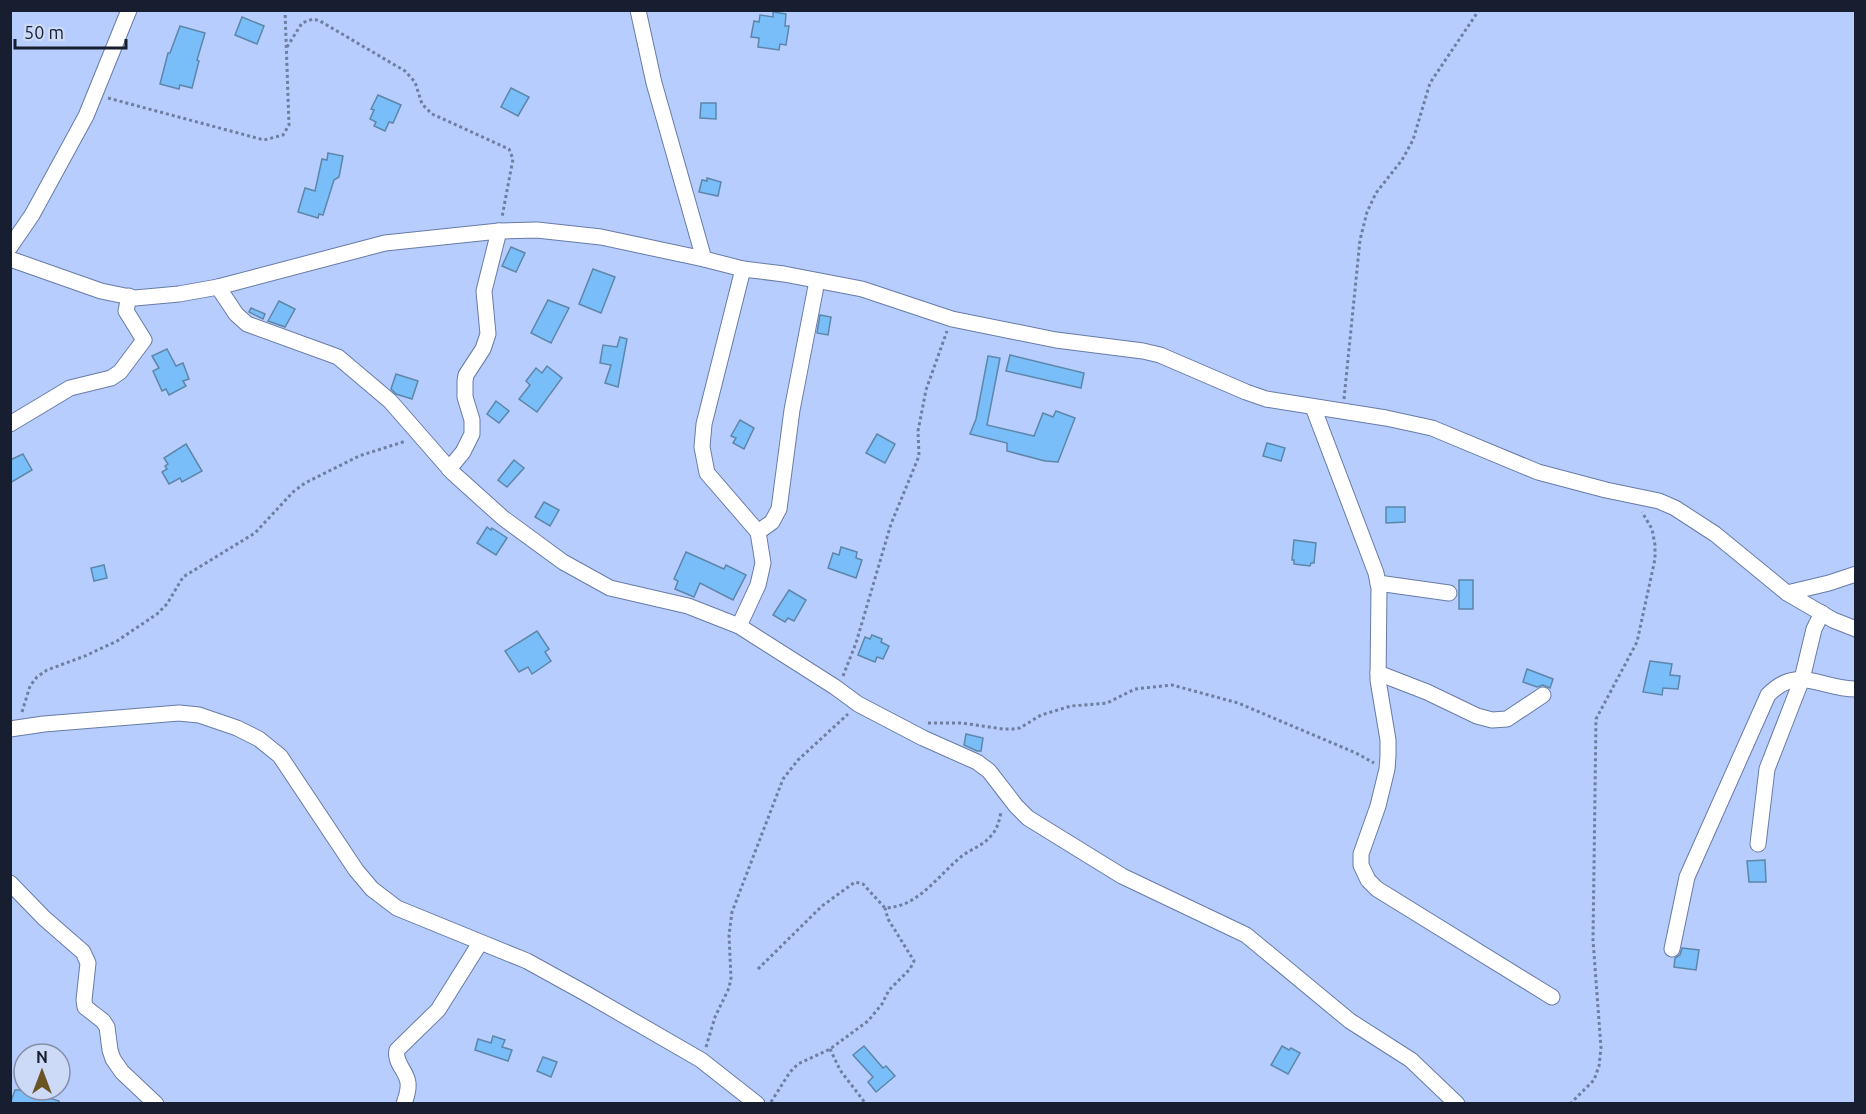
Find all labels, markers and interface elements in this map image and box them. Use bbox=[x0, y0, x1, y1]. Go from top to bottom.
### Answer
scale bar bbox=[15, 12, 126, 50]
text: 50 m bbox=[24, 22, 64, 42]
north arrow bbox=[12, 1042, 72, 1102]
text: N bbox=[36, 1048, 48, 1066]

